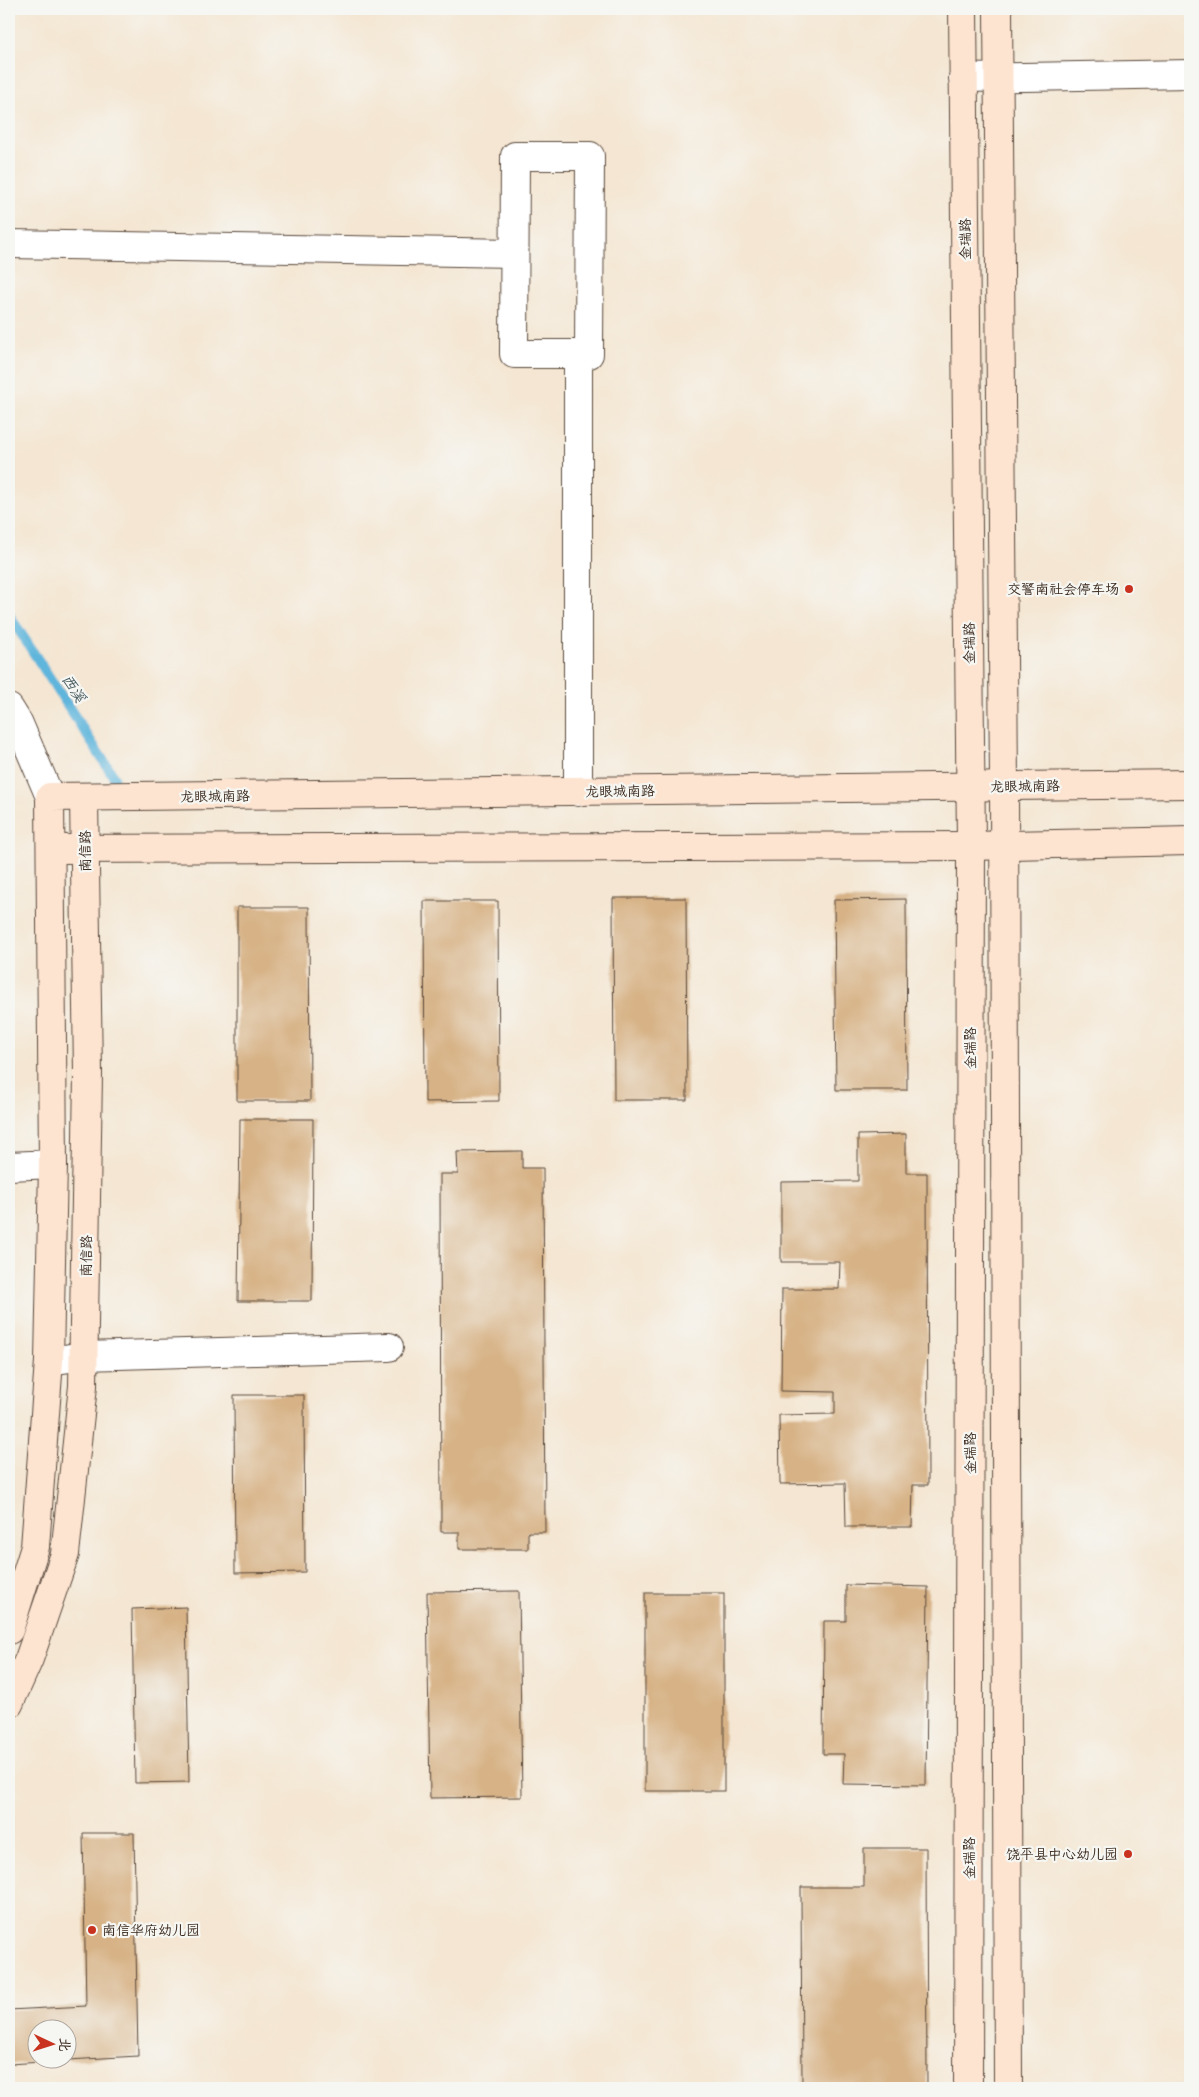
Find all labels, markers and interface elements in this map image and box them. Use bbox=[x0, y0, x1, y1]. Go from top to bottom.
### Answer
street label: 金瑞路 bbox=[956, 218, 974, 260]
place label: 交警南社会停车场 bbox=[1007, 580, 1119, 598]
marker: 交警南社会停车场 bbox=[1123, 583, 1135, 595]
street label: 金瑞路 bbox=[960, 622, 978, 664]
water label: 西溪 bbox=[58, 670, 91, 707]
street label: 龙眼城南路 bbox=[990, 776, 1060, 796]
street label: 龙眼城南路 bbox=[585, 781, 655, 801]
street label: 龙眼城南路 bbox=[180, 786, 250, 806]
street label: 南信路 bbox=[76, 830, 94, 872]
street label: 金瑞路 bbox=[961, 1027, 979, 1069]
street label: 南信路 bbox=[77, 1235, 95, 1277]
street label: 金瑞路 bbox=[961, 1432, 979, 1474]
street label: 金瑞路 bbox=[960, 1837, 978, 1879]
place label: 饶平县中心幼儿园 bbox=[1006, 1845, 1118, 1863]
marker: 饶平县中心幼儿园 bbox=[1122, 1848, 1134, 1860]
place label: 南信华府幼儿园 bbox=[102, 1921, 200, 1939]
marker: 南信华府幼儿园 bbox=[86, 1924, 98, 1936]
north arrow bbox=[28, 2020, 78, 2070]
text: 北 bbox=[56, 2037, 74, 2053]

